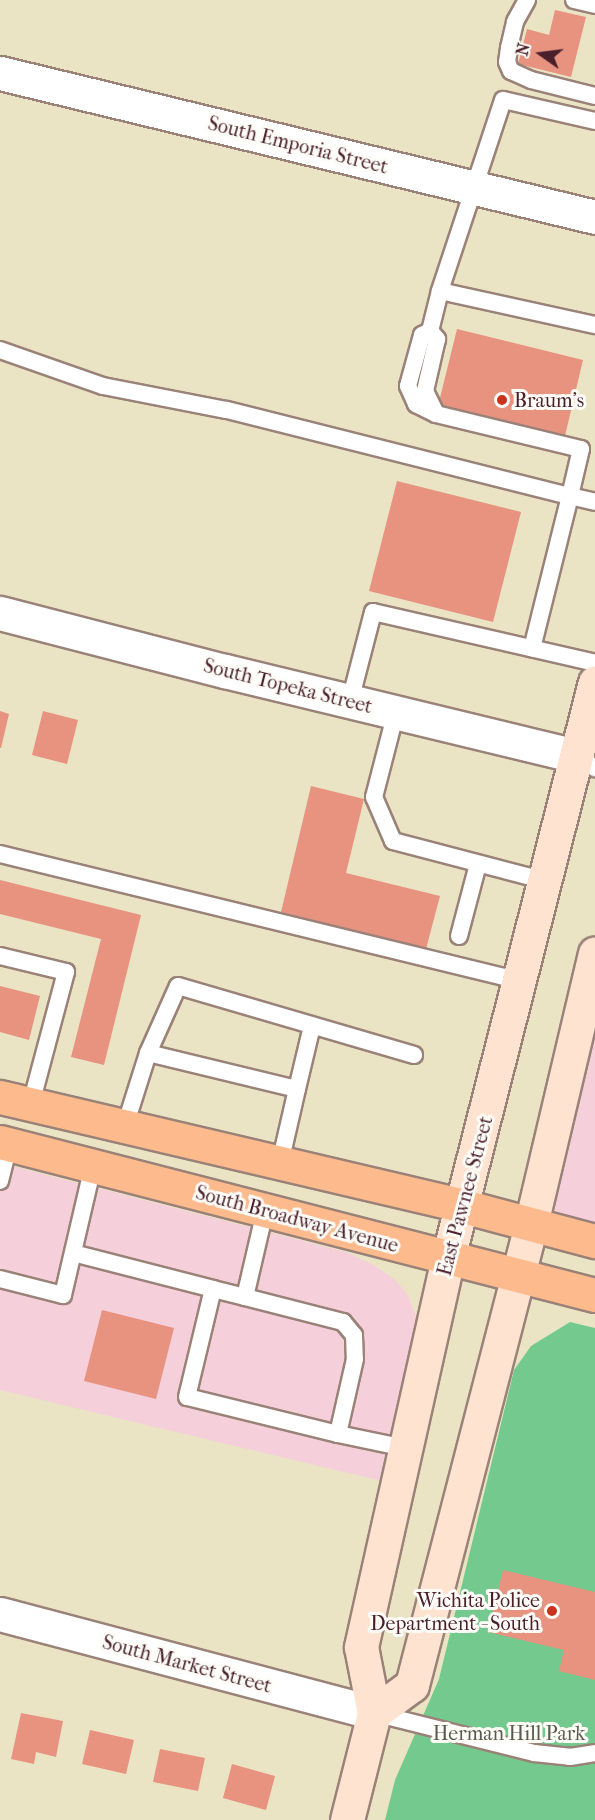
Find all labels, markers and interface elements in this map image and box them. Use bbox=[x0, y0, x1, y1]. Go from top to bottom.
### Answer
north arrow bbox=[511, 24, 571, 84]
text: N bbox=[512, 41, 534, 58]
street label: South Emporia Street bbox=[206, 111, 390, 179]
place label: Braum's bbox=[514, 388, 584, 412]
marker: Braum's bbox=[495, 393, 509, 407]
street label: South Topeka Street bbox=[201, 653, 375, 719]
street label: East Pawnee Street bbox=[432, 1114, 498, 1278]
street label: South Broadway Avenue bbox=[193, 1180, 401, 1258]
place label: Wichita Police Department - South bbox=[370, 1588, 540, 1635]
marker: Wichita Police Department - South bbox=[545, 1604, 559, 1618]
street label: South Market Street bbox=[100, 1630, 274, 1698]
park label: Herman Hill Park bbox=[433, 1721, 585, 1745]

